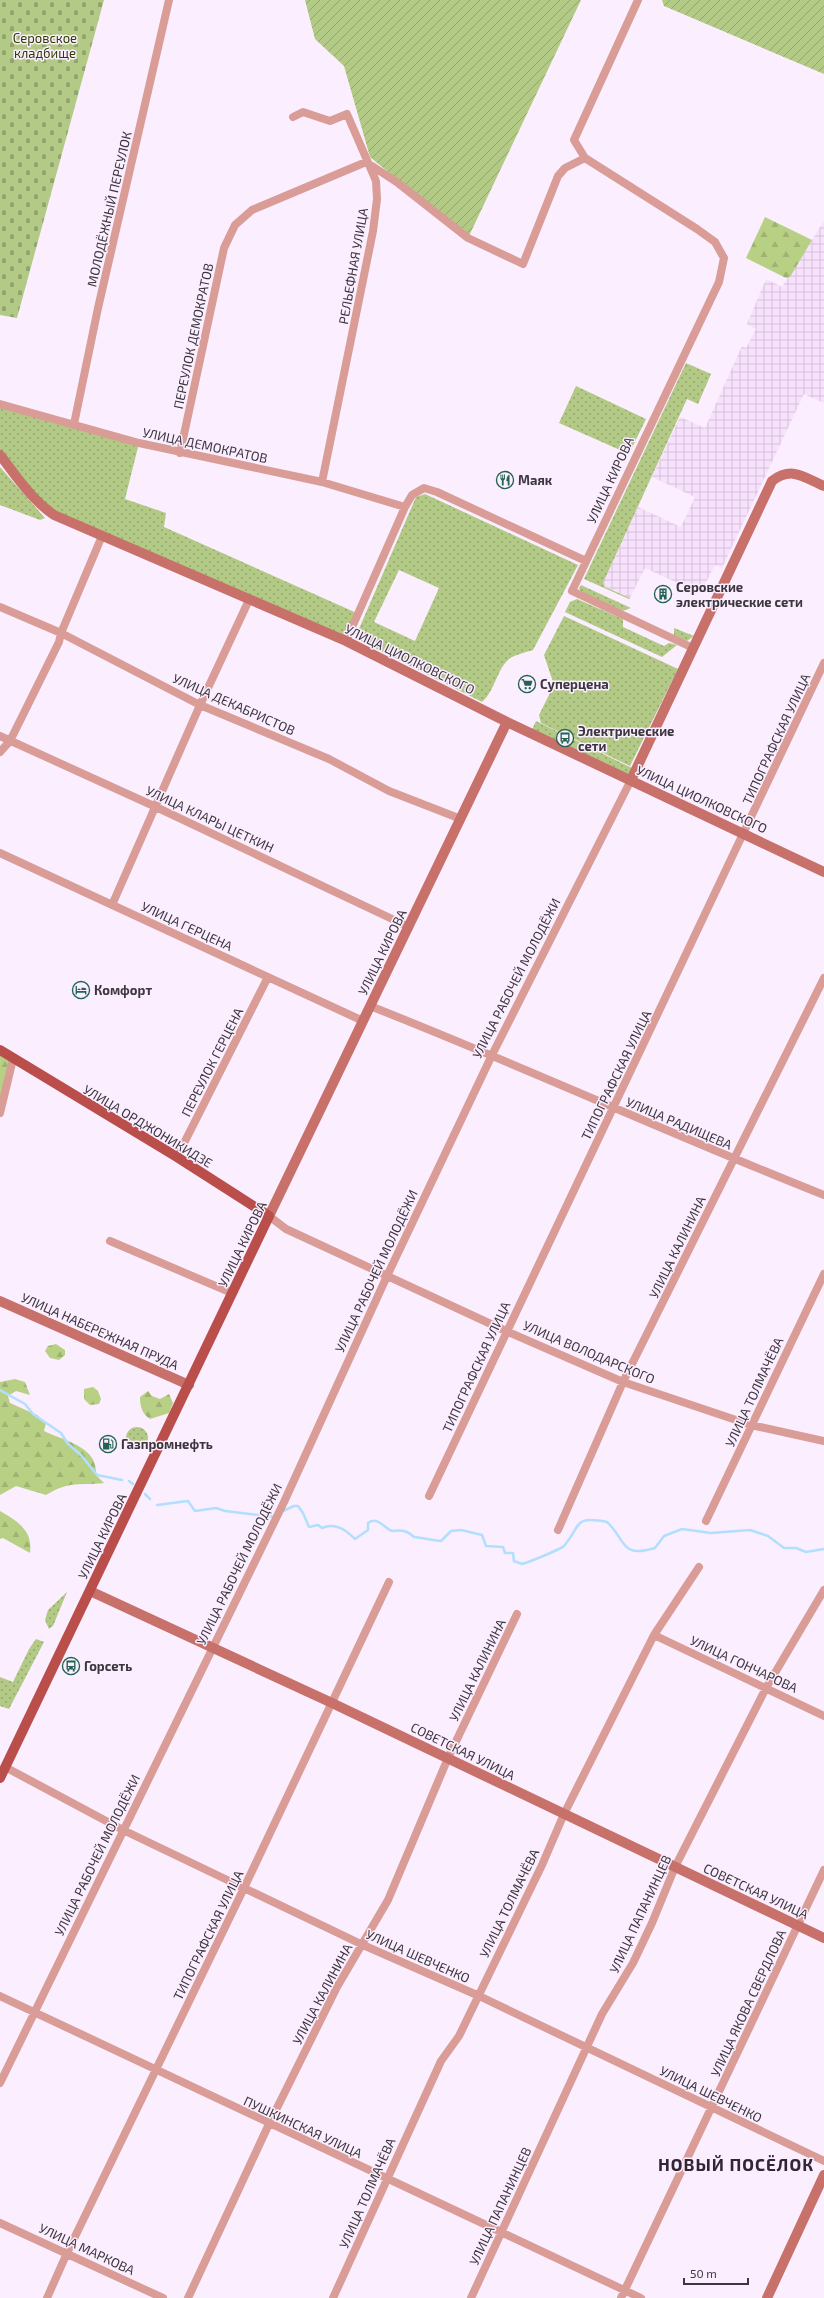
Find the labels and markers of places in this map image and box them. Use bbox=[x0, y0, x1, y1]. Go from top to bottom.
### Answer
restaurant icon: Маяк bbox=[495, 470, 515, 490]
place label: Маяк bbox=[518, 472, 553, 488]
place label: Серовские электрические сети bbox=[676, 579, 803, 610]
building icon: Серовские электрические сети bbox=[653, 584, 673, 604]
supermarket icon: Суперцена bbox=[517, 674, 537, 694]
place label: Суперцена bbox=[540, 676, 609, 692]
place label: Электрические сети bbox=[578, 723, 674, 754]
bus stop icon: Электрические сети bbox=[555, 728, 575, 748]
hotel icon: Комфорт bbox=[71, 980, 91, 1000]
place label: Комфорт bbox=[94, 982, 152, 998]
fuel station icon: Газпромнефть bbox=[98, 1434, 118, 1454]
place label: Газпромнефть bbox=[121, 1436, 213, 1452]
bus stop icon: Горсеть bbox=[61, 1656, 81, 1676]
place label: Горсеть bbox=[84, 1658, 132, 1674]

